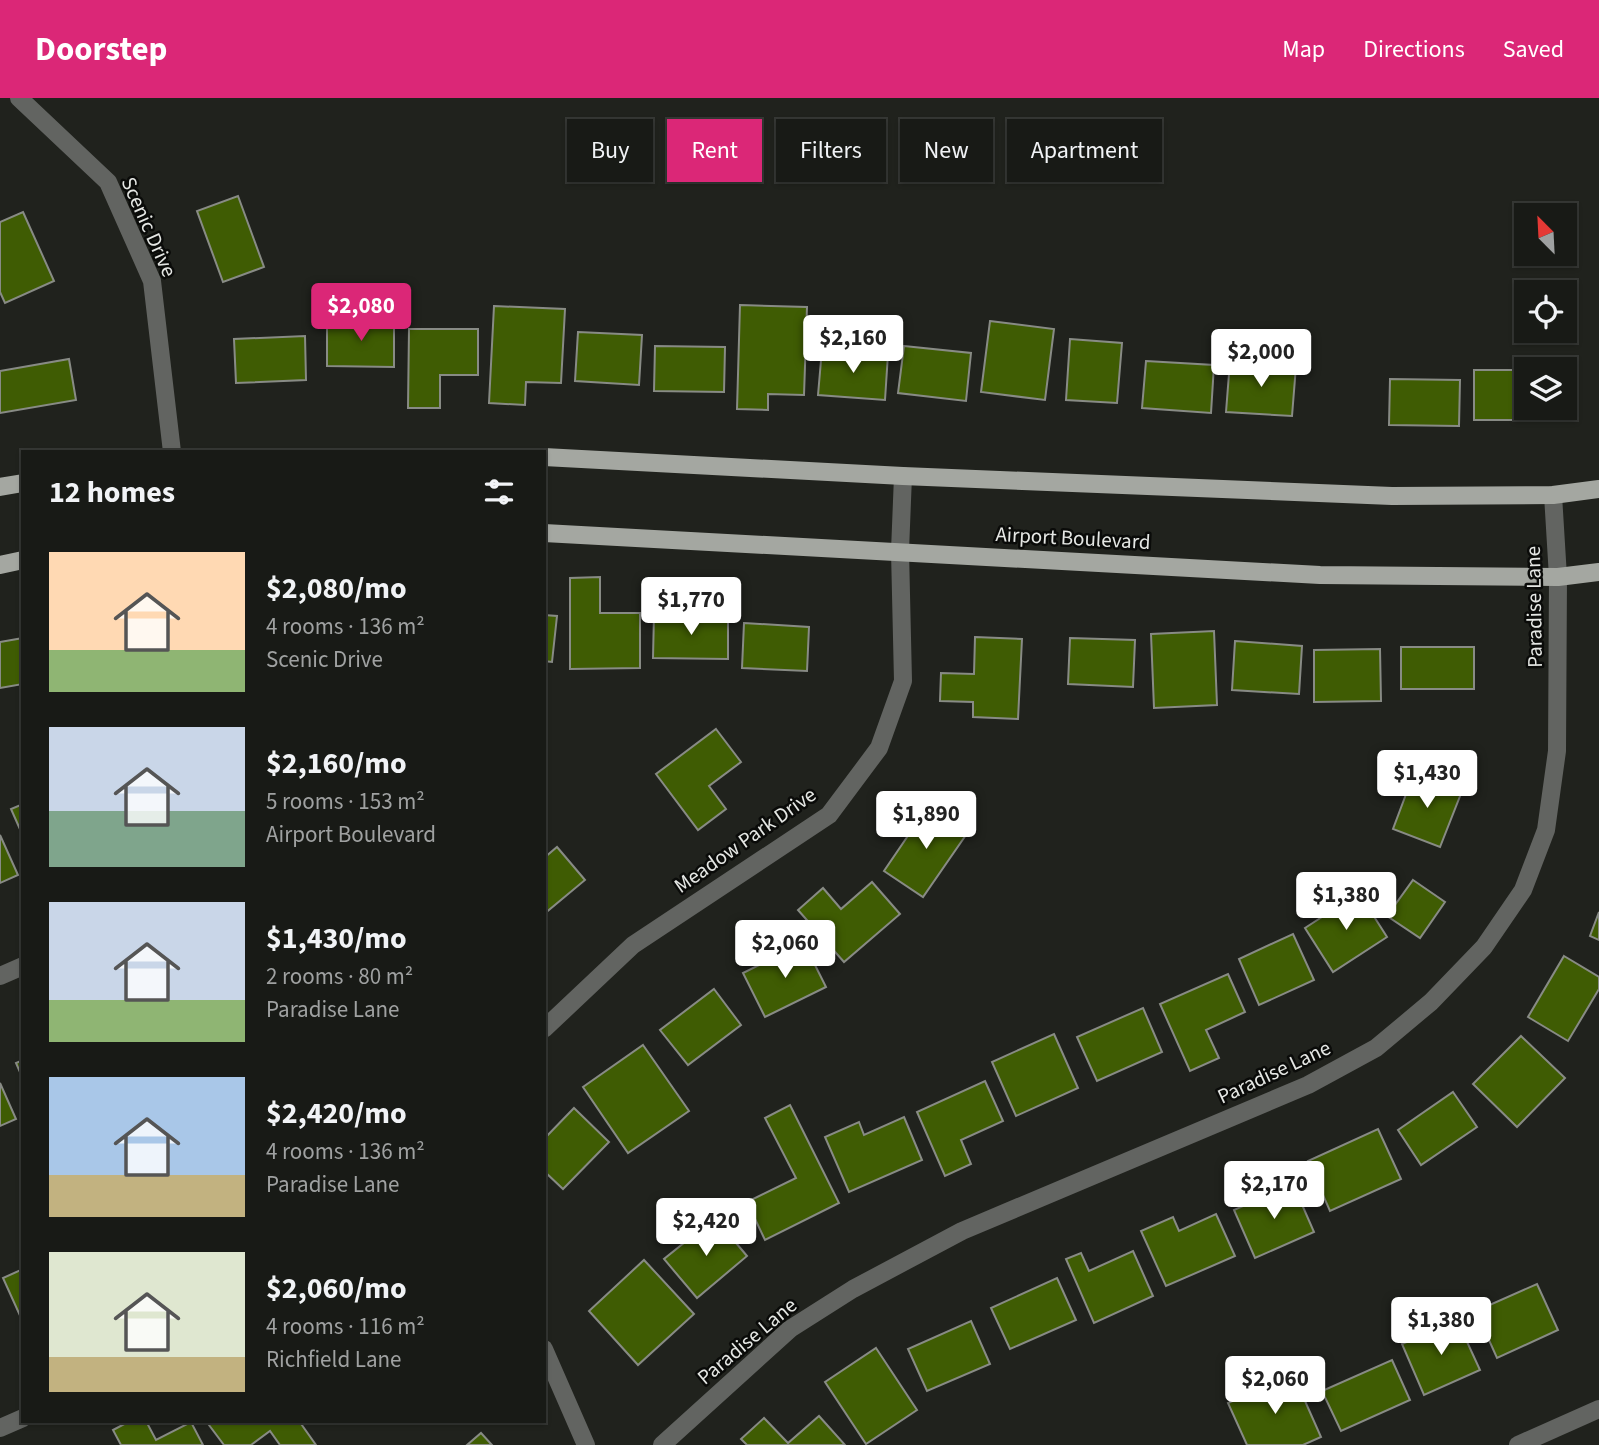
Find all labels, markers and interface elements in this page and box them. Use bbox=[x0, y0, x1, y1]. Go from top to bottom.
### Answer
text: Doorstep bbox=[35, 26, 167, 73]
text: Map bbox=[1282, 32, 1325, 67]
text: Directions bbox=[1363, 32, 1465, 67]
text: Saved bbox=[1503, 32, 1564, 67]
chip: Buy bbox=[567, 119, 653, 182]
chip: Rent bbox=[667, 119, 762, 182]
chip: Filters bbox=[776, 119, 886, 182]
chip: New bbox=[900, 119, 993, 182]
chip: Apartment bbox=[1007, 119, 1162, 182]
street label: Scenic Drive bbox=[114, 172, 184, 282]
north arrow bbox=[1514, 203, 1577, 266]
map controls bbox=[1514, 203, 1577, 420]
button: locate bbox=[1514, 280, 1577, 343]
pin: $2,080 bbox=[304, 284, 418, 343]
text: $2,080 bbox=[327, 289, 395, 322]
pin: $2,160 bbox=[796, 316, 910, 375]
text: $2,160 bbox=[819, 321, 887, 354]
pin: $2,000 bbox=[1204, 330, 1318, 389]
text: $2,000 bbox=[1227, 335, 1295, 368]
button: layers bbox=[1514, 357, 1577, 420]
text: 12 homes bbox=[49, 471, 175, 514]
icon: filters bbox=[480, 473, 518, 511]
street label: Airport Boulevard bbox=[995, 519, 1151, 557]
street label: Paradise Lane bbox=[1518, 546, 1550, 668]
text: $2,080/mo bbox=[266, 567, 407, 610]
pin: $1,770 bbox=[634, 578, 748, 637]
icon: home bbox=[105, 580, 189, 664]
text: $1,770 bbox=[657, 583, 725, 616]
text: 4 rooms · 136 m² bbox=[266, 610, 425, 643]
text: Scenic Drive bbox=[266, 643, 383, 676]
text: $2,160/mo bbox=[266, 742, 407, 785]
pin: $1,430 bbox=[1370, 750, 1484, 810]
icon: home bbox=[105, 755, 189, 839]
text: $1,430 bbox=[1393, 756, 1461, 789]
street label: Meadow Park Drive bbox=[668, 780, 822, 900]
text: 5 rooms · 153 m² bbox=[266, 785, 425, 818]
pin: $1,890 bbox=[869, 792, 983, 851]
text: $1,890 bbox=[892, 797, 960, 830]
text: Airport Boulevard bbox=[266, 818, 436, 851]
pin: $1,380 bbox=[1289, 872, 1403, 932]
text: $1,380 bbox=[1312, 878, 1380, 911]
text: $1,430/mo bbox=[266, 917, 407, 960]
pin: $2,060 bbox=[728, 920, 842, 980]
text: $2,060 bbox=[751, 926, 819, 959]
icon: home bbox=[105, 930, 189, 1014]
text: 2 rooms · 80 m² bbox=[266, 960, 413, 993]
text: Paradise Lane bbox=[266, 993, 400, 1026]
street label: Paradise Lane bbox=[1212, 1033, 1336, 1111]
text: $2,420/mo bbox=[266, 1092, 407, 1135]
icon: home bbox=[105, 1105, 189, 1189]
text: 4 rooms · 136 m² bbox=[266, 1135, 425, 1168]
pin: $2,170 bbox=[1217, 1162, 1331, 1221]
text: $2,170 bbox=[1240, 1167, 1308, 1200]
text: Paradise Lane bbox=[266, 1168, 400, 1201]
pin: $2,420 bbox=[649, 1198, 763, 1258]
text: $2,420 bbox=[672, 1204, 740, 1237]
text: $2,060/mo bbox=[266, 1267, 407, 1310]
icon: home bbox=[105, 1280, 189, 1364]
street label: Paradise Lane bbox=[691, 1290, 803, 1392]
pin: $1,380 bbox=[1384, 1298, 1498, 1357]
text: $1,380 bbox=[1407, 1303, 1475, 1336]
text: 4 rooms · 116 m² bbox=[266, 1310, 425, 1343]
text: Richfield Lane bbox=[266, 1343, 402, 1376]
pin: $2,060 bbox=[1218, 1356, 1332, 1416]
text: $2,060 bbox=[1241, 1362, 1309, 1395]

